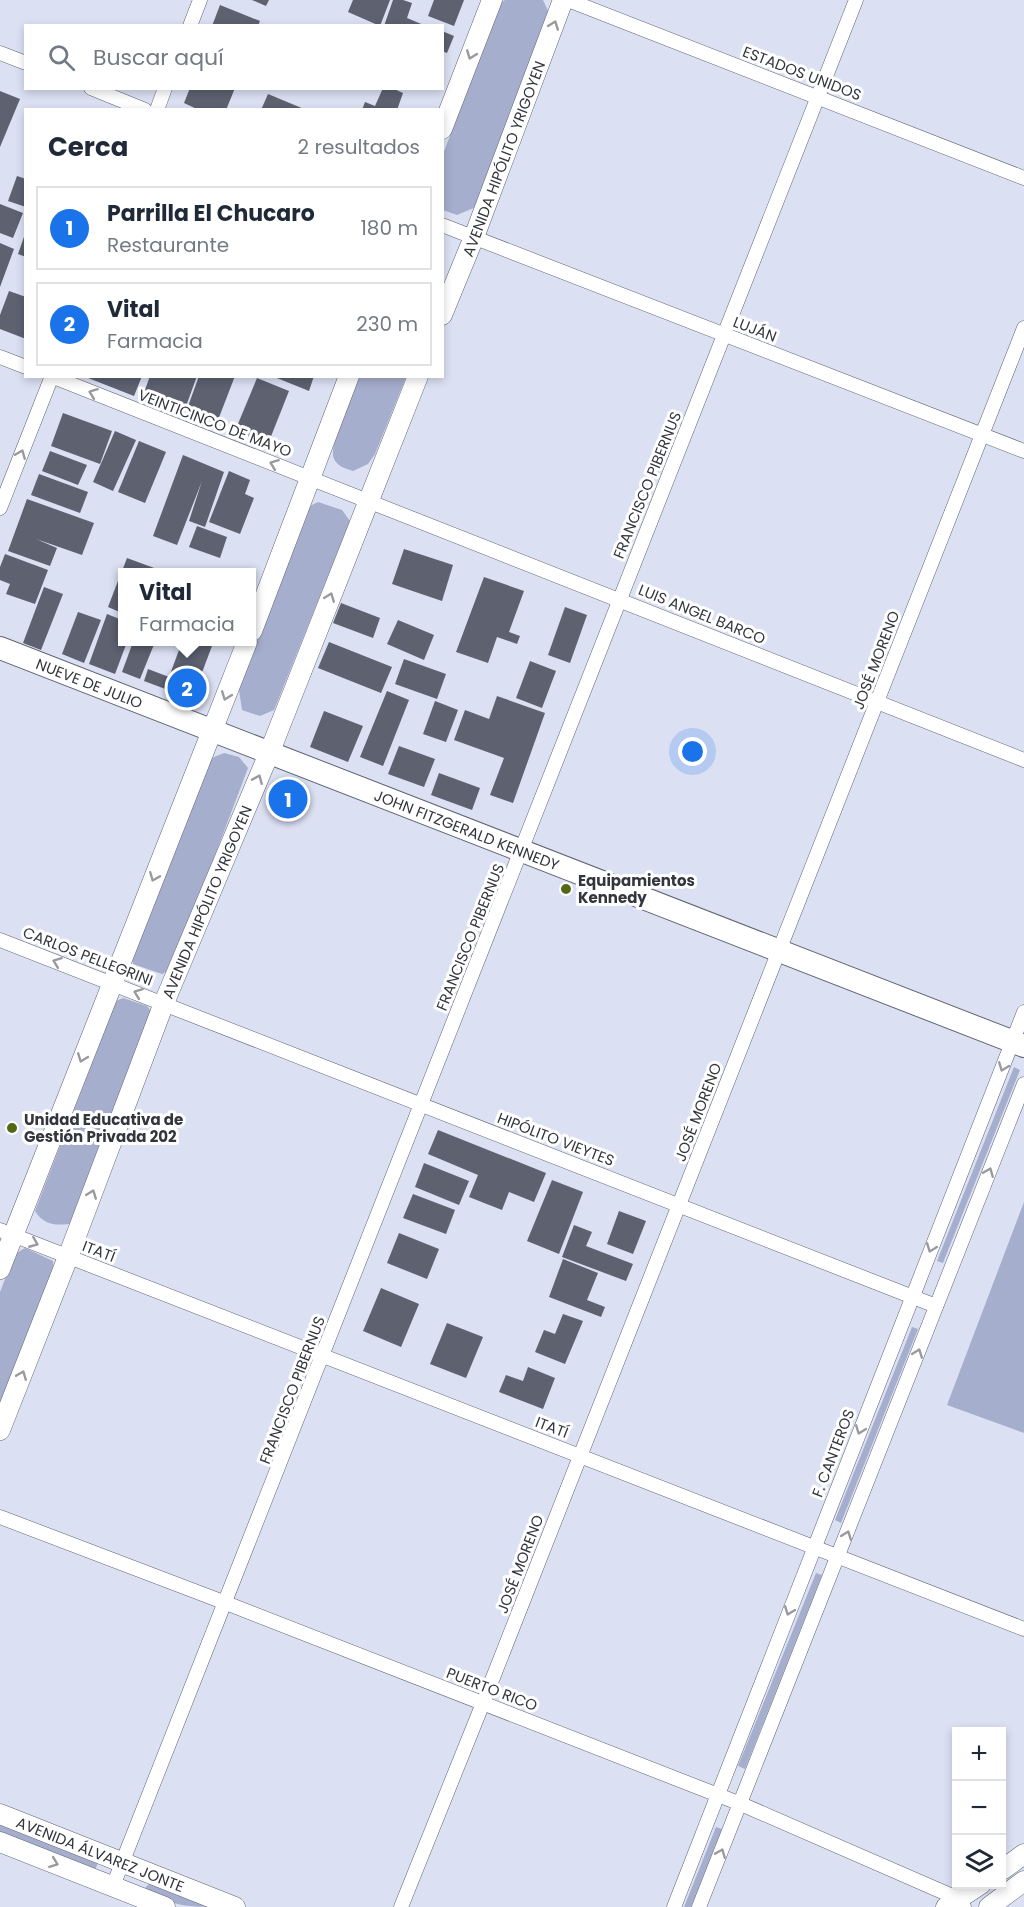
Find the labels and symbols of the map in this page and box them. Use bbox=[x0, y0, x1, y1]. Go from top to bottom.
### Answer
one-way arrow bbox=[546, 21, 559, 31]
street label: ESTADOS UNIDOS bbox=[740, 41, 864, 105]
one-way arrow bbox=[466, 48, 478, 59]
street label: AVENIDA HIPÓLITO YRIGOYEN bbox=[457, 58, 550, 260]
street label: LUJÁN bbox=[730, 311, 780, 347]
street label: VEINTICINCO DE MAYO bbox=[135, 384, 295, 462]
one-way arrow bbox=[88, 388, 99, 400]
street label: FRANCISCO PIBERNUS bbox=[608, 408, 686, 562]
one-way arrow bbox=[14, 449, 27, 459]
one-way arrow bbox=[269, 458, 280, 471]
street label: LUIS ANGEL BARCO bbox=[635, 579, 769, 649]
one-way arrow bbox=[323, 593, 335, 604]
street label: JOSÉ MORENO bbox=[848, 607, 905, 712]
street label: NUEVE DE JULIO bbox=[33, 653, 146, 713]
pin: 2 bbox=[168, 666, 207, 710]
one-way arrow bbox=[221, 690, 233, 701]
your location bbox=[678, 737, 707, 766]
one-way arrow bbox=[251, 774, 263, 785]
pin: 1 bbox=[268, 776, 308, 822]
street label: JOHN FITZGERALD KENNEDY bbox=[371, 784, 563, 875]
street label: AVENIDA HIPÓLITO YRIGOYEN bbox=[157, 802, 256, 1002]
street label: FRANCISCO PIBERNUS bbox=[431, 860, 509, 1014]
place label: Equipamientos Kennedy bbox=[578, 870, 695, 908]
one-way arrow bbox=[149, 871, 161, 882]
marker: Equipamientos Kennedy bbox=[559, 882, 573, 896]
street label: CARLOS PELLEGRINI bbox=[20, 922, 156, 990]
one-way arrow bbox=[52, 957, 63, 969]
one-way arrow bbox=[133, 988, 144, 1000]
one-way arrow bbox=[77, 1052, 89, 1063]
street label: JOSÉ MORENO bbox=[670, 1059, 727, 1164]
one-way arrow bbox=[997, 1061, 1010, 1072]
street label: HIPÓLITO VIEYTES bbox=[495, 1107, 617, 1171]
place label: Unidad Educativa de Gestión Privada 202 bbox=[24, 1109, 183, 1147]
marker: Unidad Educativa de Gestión Privada 202 bbox=[5, 1121, 19, 1135]
one-way arrow bbox=[982, 1167, 994, 1178]
one-way arrow bbox=[85, 1189, 98, 1200]
street label: ITATÍ bbox=[79, 1235, 119, 1267]
one-way arrow bbox=[28, 1236, 39, 1249]
one-way arrow bbox=[926, 1242, 938, 1253]
street label: FRANCISCO PIBERNUS bbox=[254, 1313, 330, 1467]
one-way arrow bbox=[910, 1348, 923, 1359]
one-way arrow bbox=[14, 1371, 27, 1381]
street label: F. CANTEROS bbox=[807, 1406, 859, 1500]
street label: ITATÍ bbox=[532, 1411, 572, 1443]
one-way arrow bbox=[855, 1424, 867, 1435]
street label: JOSÉ MORENO bbox=[492, 1511, 549, 1616]
one-way arrow bbox=[840, 1530, 852, 1541]
one-way arrow bbox=[784, 1605, 796, 1616]
street label: PUERTO RICO bbox=[444, 1662, 541, 1716]
street label: AVENIDA ÁLVAREZ JONTE bbox=[13, 1811, 187, 1896]
one-way arrow bbox=[714, 1848, 726, 1859]
one-way arrow bbox=[48, 1856, 59, 1868]

